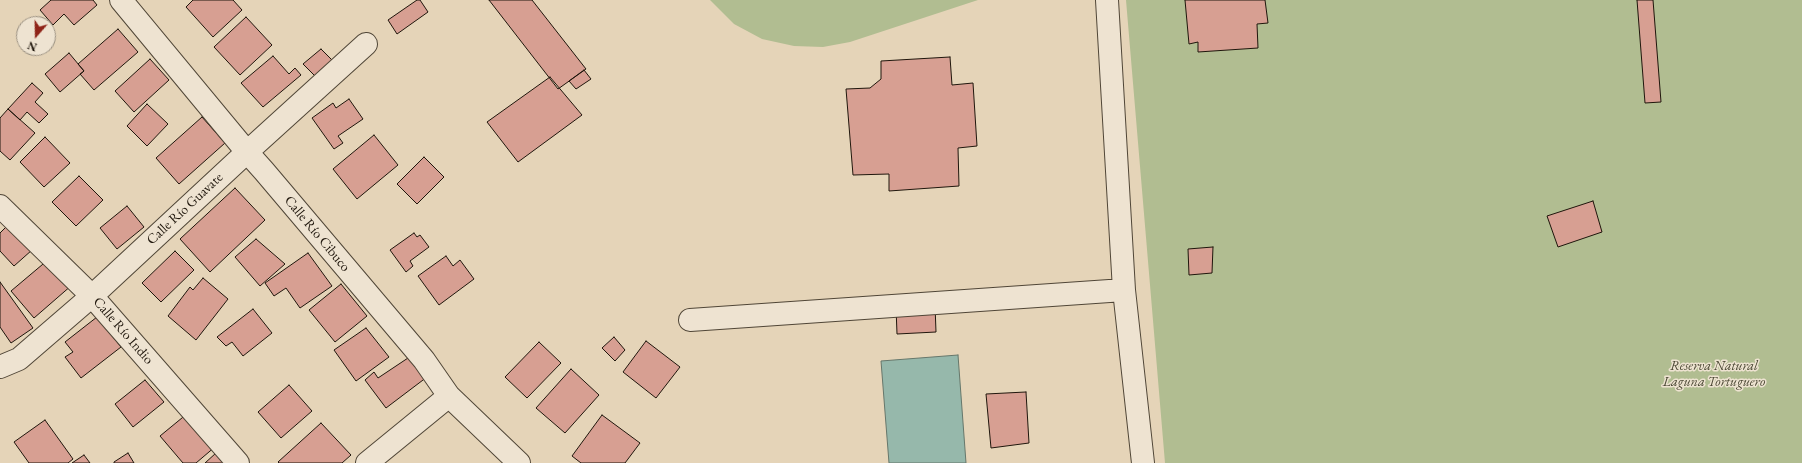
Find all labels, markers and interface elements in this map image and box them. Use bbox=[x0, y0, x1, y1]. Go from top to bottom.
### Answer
north arrow bbox=[16, 16, 56, 56]
text: N bbox=[26, 38, 39, 54]
street label: Calle Río Guavate bbox=[143, 169, 227, 249]
street label: Calle Río Cibuco bbox=[280, 193, 354, 275]
street label: Calle Río Indio bbox=[89, 294, 157, 368]
park label: Reserva Natural Laguna Tortuguero bbox=[1663, 358, 1765, 390]

